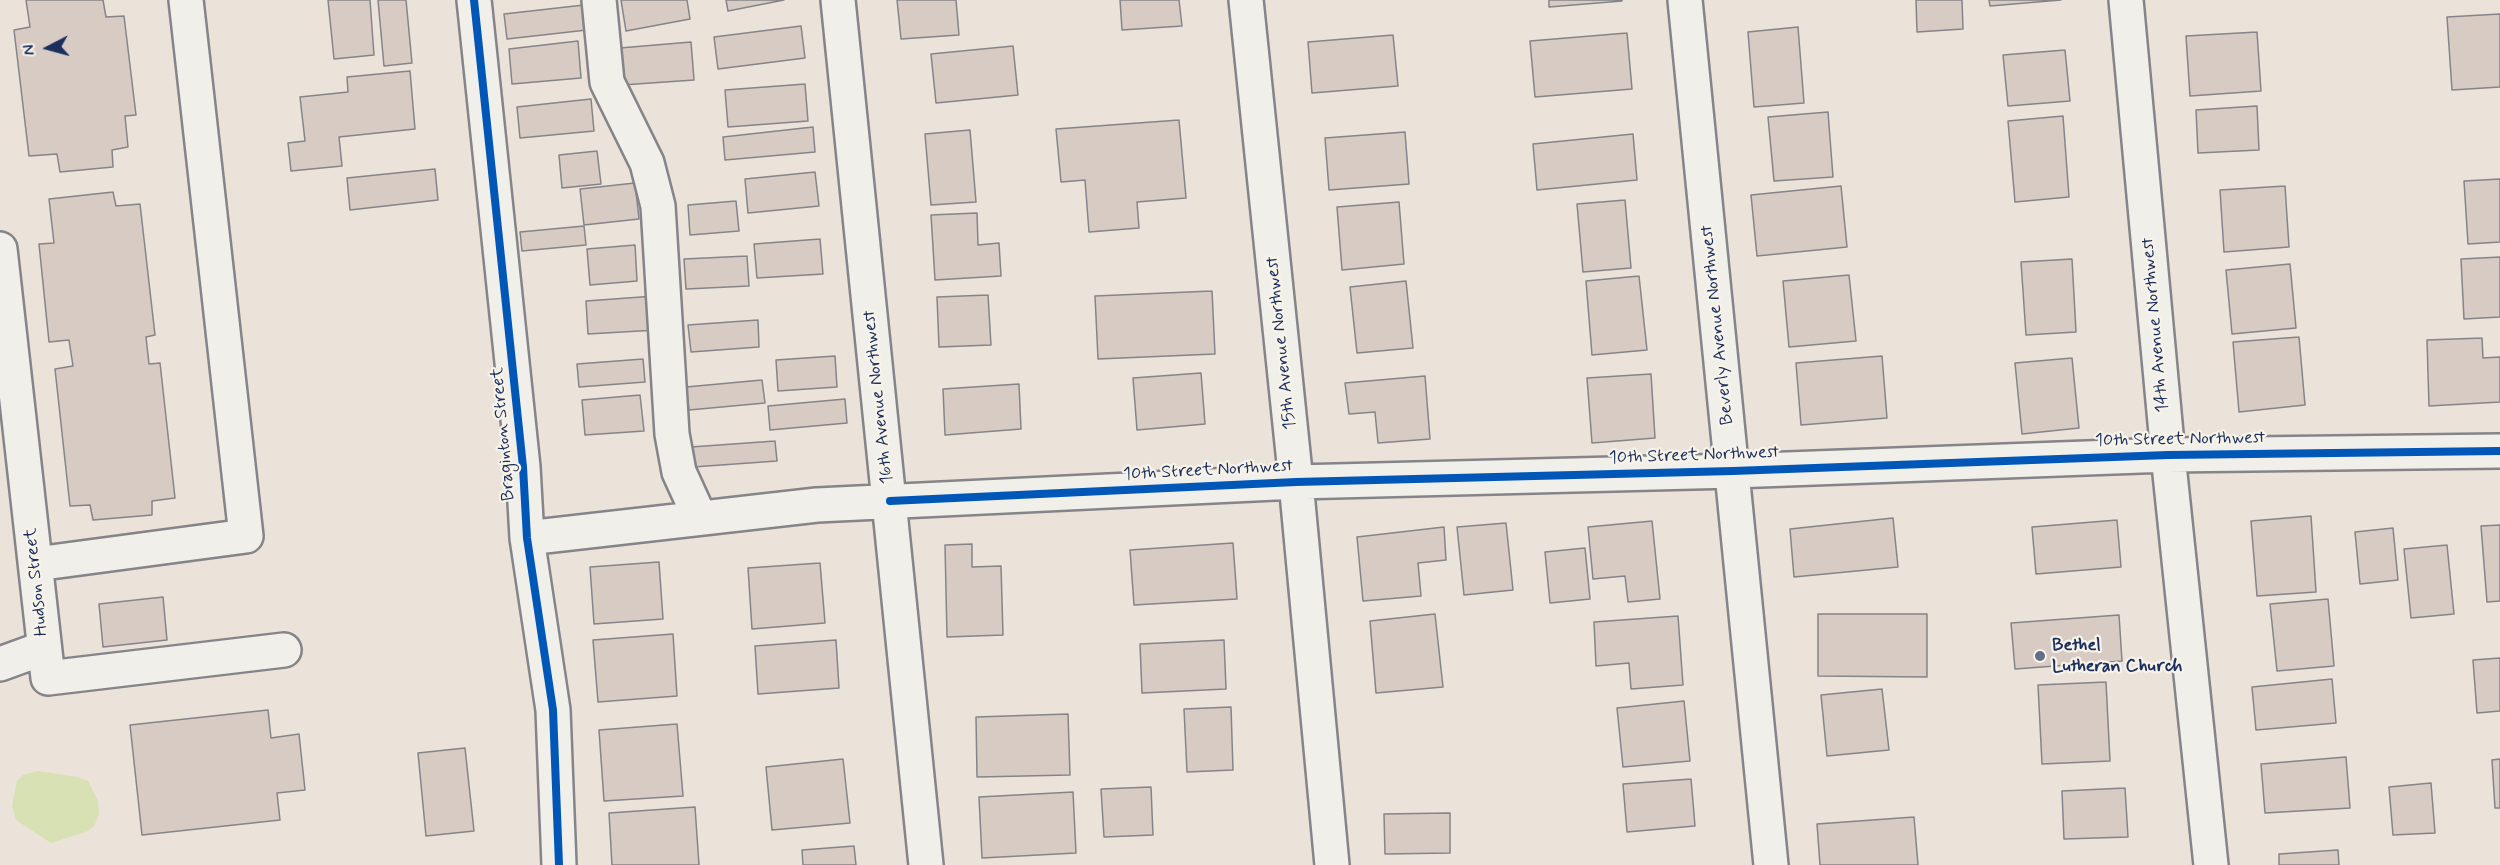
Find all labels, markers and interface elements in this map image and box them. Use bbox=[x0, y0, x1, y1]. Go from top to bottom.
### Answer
north arrow bbox=[18, 18, 78, 78]
text: N bbox=[19, 44, 41, 56]
street label: Beverly Avenue Northwest bbox=[1697, 224, 1739, 426]
street label: 14th Avenue Northwest bbox=[2138, 237, 2174, 413]
street label: 15th Avenue Northwest bbox=[1262, 255, 1302, 431]
street label: 16th Avenue Northwest bbox=[859, 309, 899, 485]
street label: Braginton Street bbox=[487, 366, 521, 502]
street label: 10th Street Northwest bbox=[2095, 428, 2265, 452]
street label: 10th Street Northwest bbox=[1609, 442, 1779, 470]
street label: 10th Street Northwest bbox=[1122, 456, 1294, 486]
street label: Hudson Street bbox=[21, 527, 53, 637]
place label: Bethel Lutheran Church bbox=[2052, 635, 2182, 678]
marker: Bethel Lutheran Church bbox=[2033, 649, 2047, 663]

